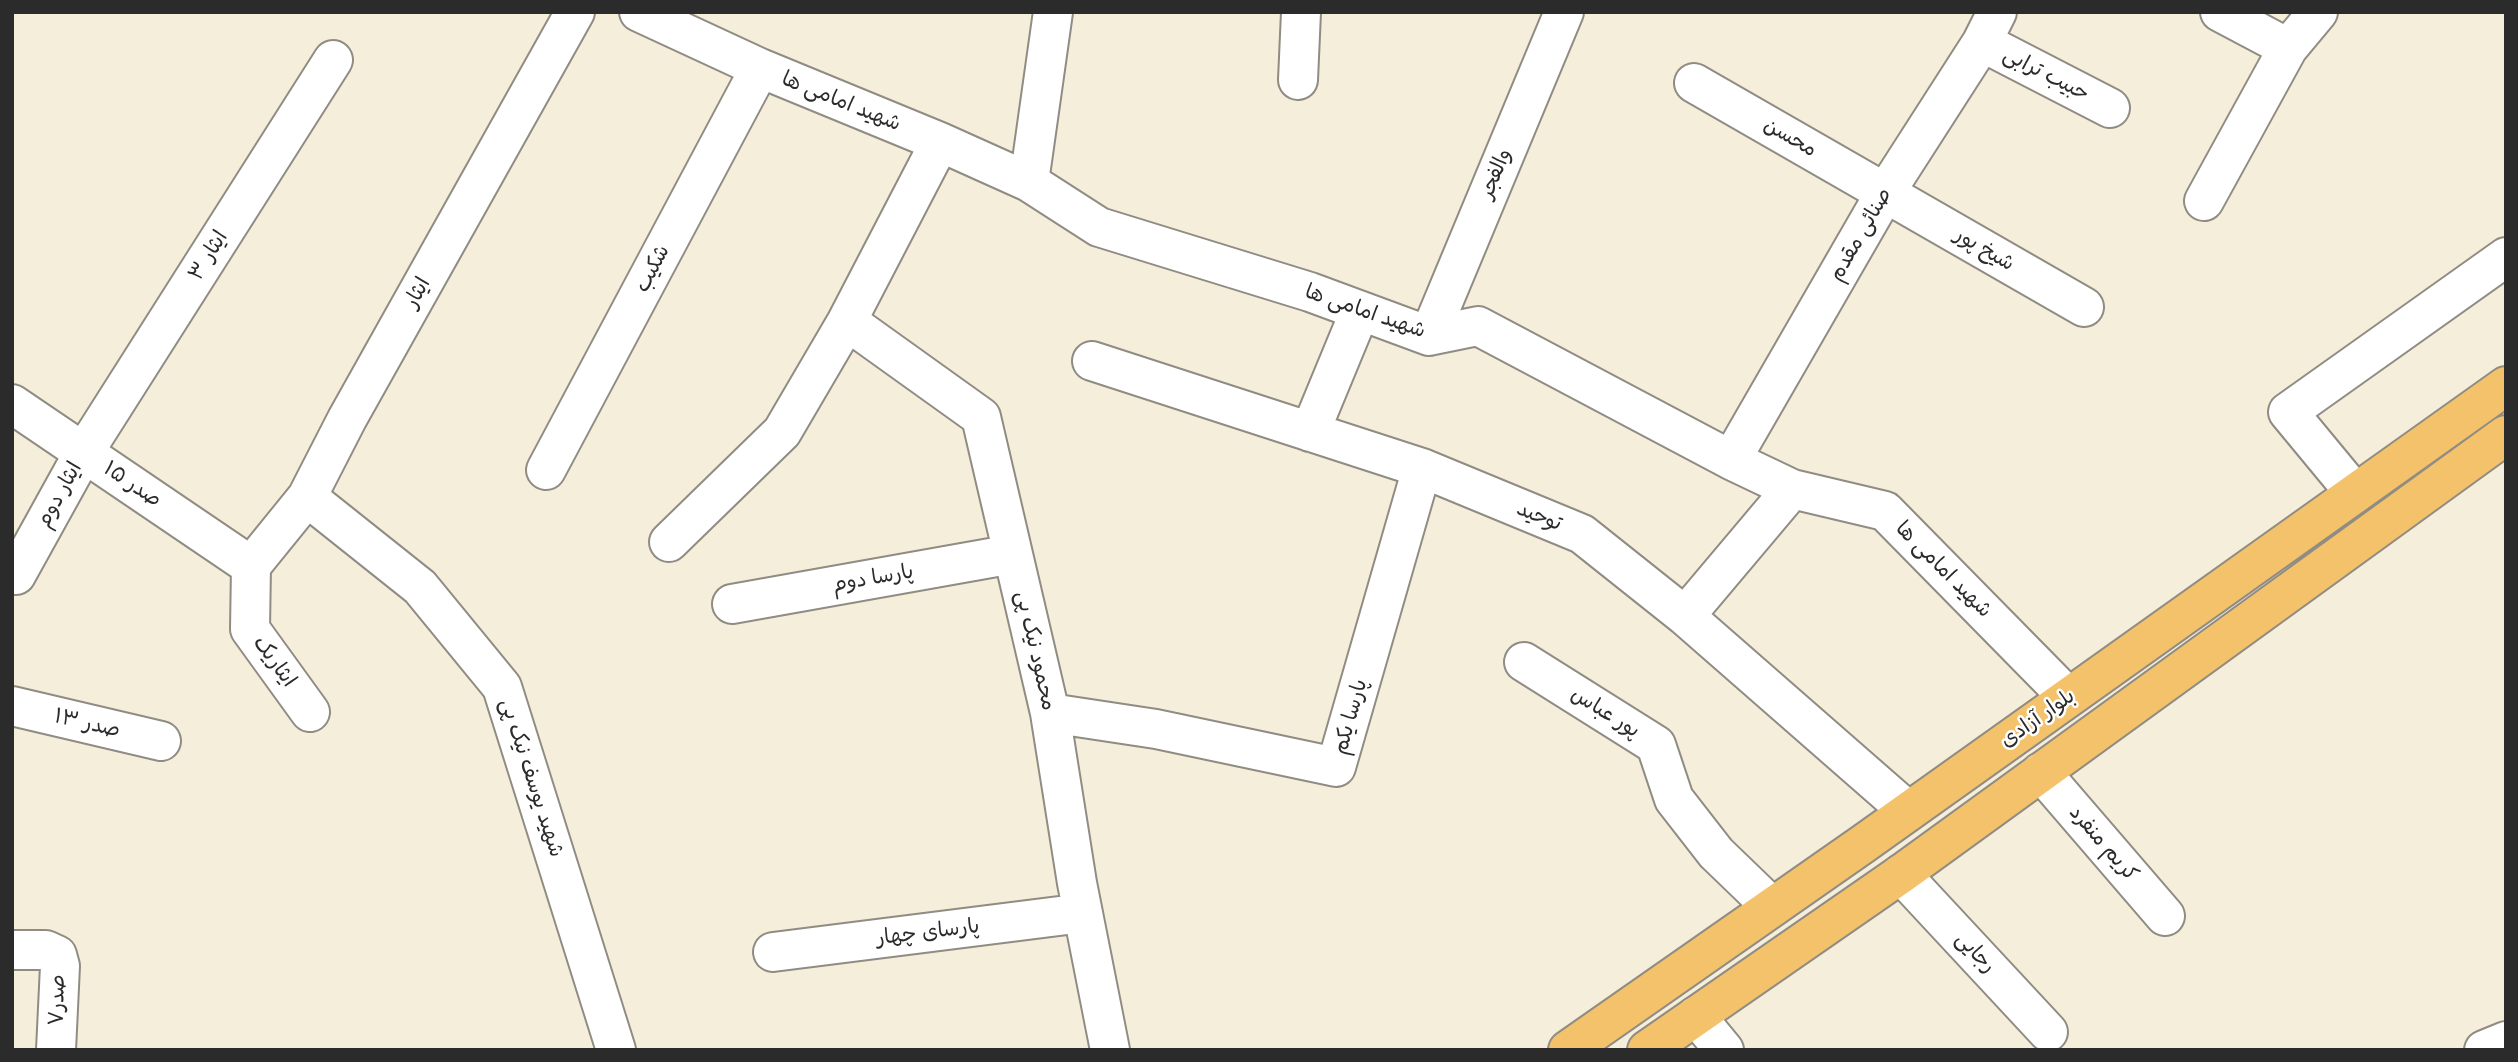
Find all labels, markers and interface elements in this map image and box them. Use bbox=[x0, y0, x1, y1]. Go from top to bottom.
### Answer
street label: حبیب ترابی bbox=[1999, 43, 2093, 107]
street label: شهید امامی ها bbox=[778, 67, 904, 137]
street label: محسن bbox=[1759, 113, 1821, 163]
street label: والفجر bbox=[1474, 145, 1518, 203]
street label: صنائی مقدم bbox=[1824, 184, 1898, 286]
street label: شیخ پور bbox=[1950, 223, 2018, 277]
street label: ایثار ۳ bbox=[184, 226, 234, 286]
street label: شکیب bbox=[630, 241, 676, 297]
street label: ایثار bbox=[399, 273, 437, 313]
street label: شهید امامی ها bbox=[1301, 280, 1429, 344]
street label: صدر ۱۵ bbox=[98, 457, 166, 513]
street label: ایثار دوم bbox=[32, 458, 88, 532]
street label: توحید bbox=[1513, 497, 1565, 537]
street label: شهید امامی ها bbox=[1890, 517, 1996, 623]
street label: پارسا دوم bbox=[831, 559, 915, 599]
street label: محمود نیک پی bbox=[1009, 589, 1061, 713]
street label: ایثاریک bbox=[247, 631, 301, 693]
street label: پارسا یکم bbox=[1328, 676, 1374, 758]
street label: پور عباس bbox=[1566, 682, 1644, 744]
street label: بلوار آزادی bbox=[1996, 684, 2080, 754]
street label: شهید یوسف نیک پی bbox=[494, 696, 568, 860]
street label: صدر ۱۳ bbox=[51, 704, 123, 744]
street label: کریم منفرد bbox=[2063, 801, 2143, 887]
street label: پارسای چهار bbox=[875, 914, 981, 952]
street label: رجایی bbox=[1950, 927, 2000, 979]
street label: صدر۷ bbox=[45, 974, 71, 1026]

